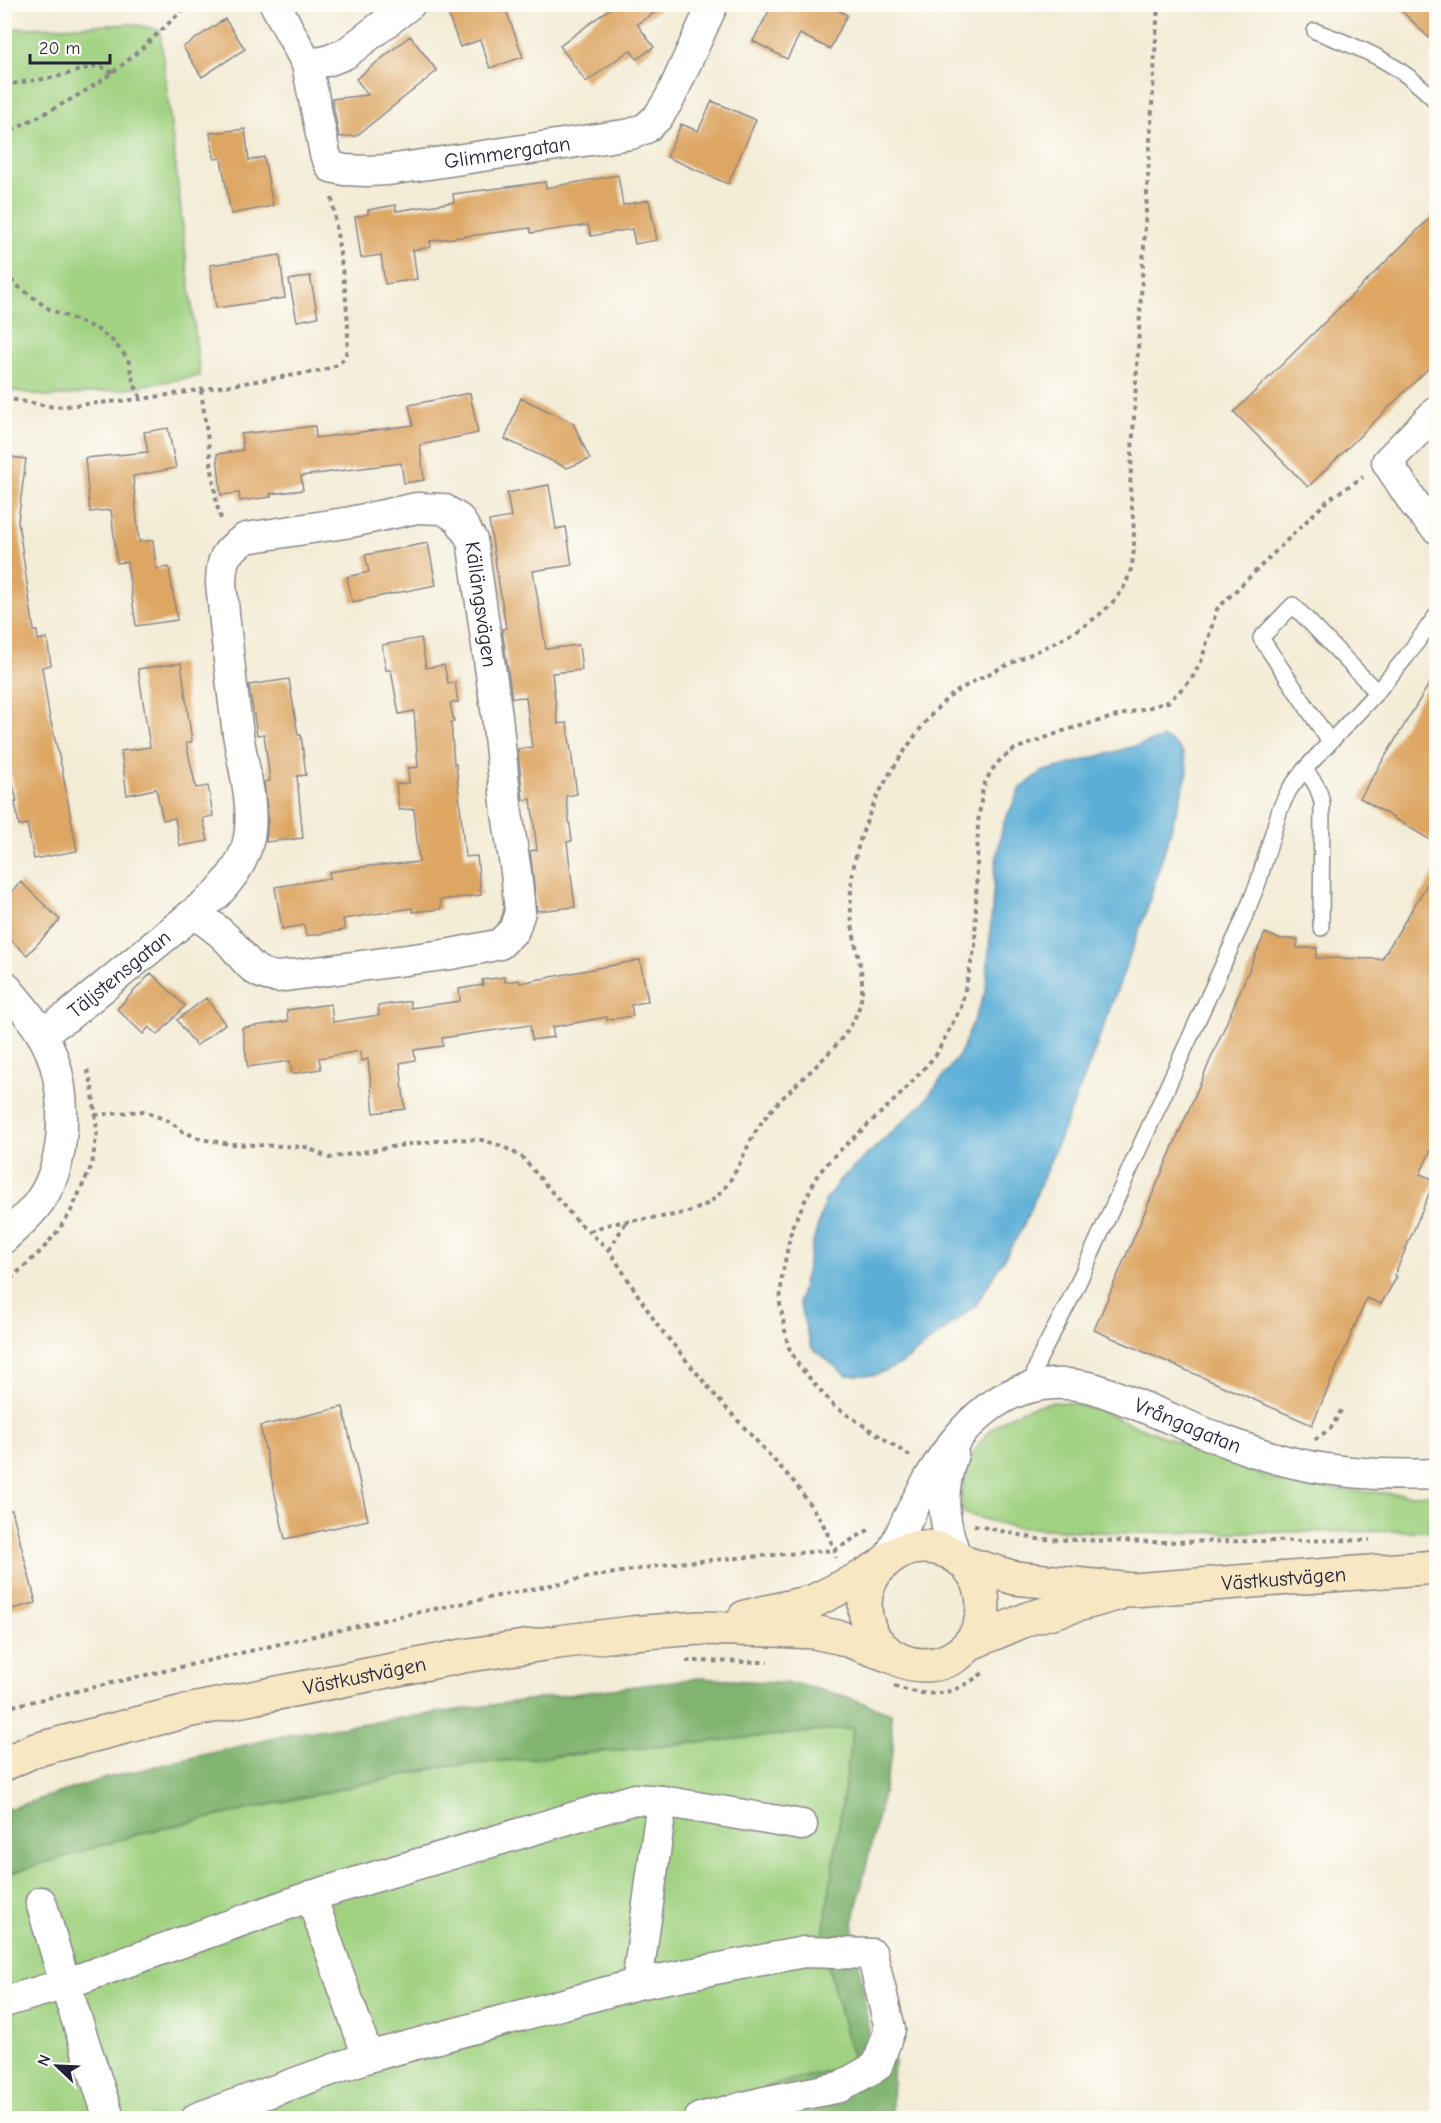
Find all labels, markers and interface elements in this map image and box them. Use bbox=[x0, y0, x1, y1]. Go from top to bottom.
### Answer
scale bar bbox=[30, 27, 110, 65]
text: 20 m bbox=[39, 38, 80, 59]
street label: Glimmergatan bbox=[443, 131, 572, 174]
street label: Källängsvägen bbox=[460, 540, 502, 669]
street label: Täljstensgatan bbox=[63, 925, 175, 1023]
street label: Vrångagatan bbox=[1131, 1393, 1244, 1458]
street label: Västkustvägen bbox=[1221, 1562, 1347, 1595]
street label: Västkustvägen bbox=[301, 1652, 428, 1700]
north arrow bbox=[27, 2036, 87, 2096]
text: N bbox=[34, 2052, 54, 2069]

